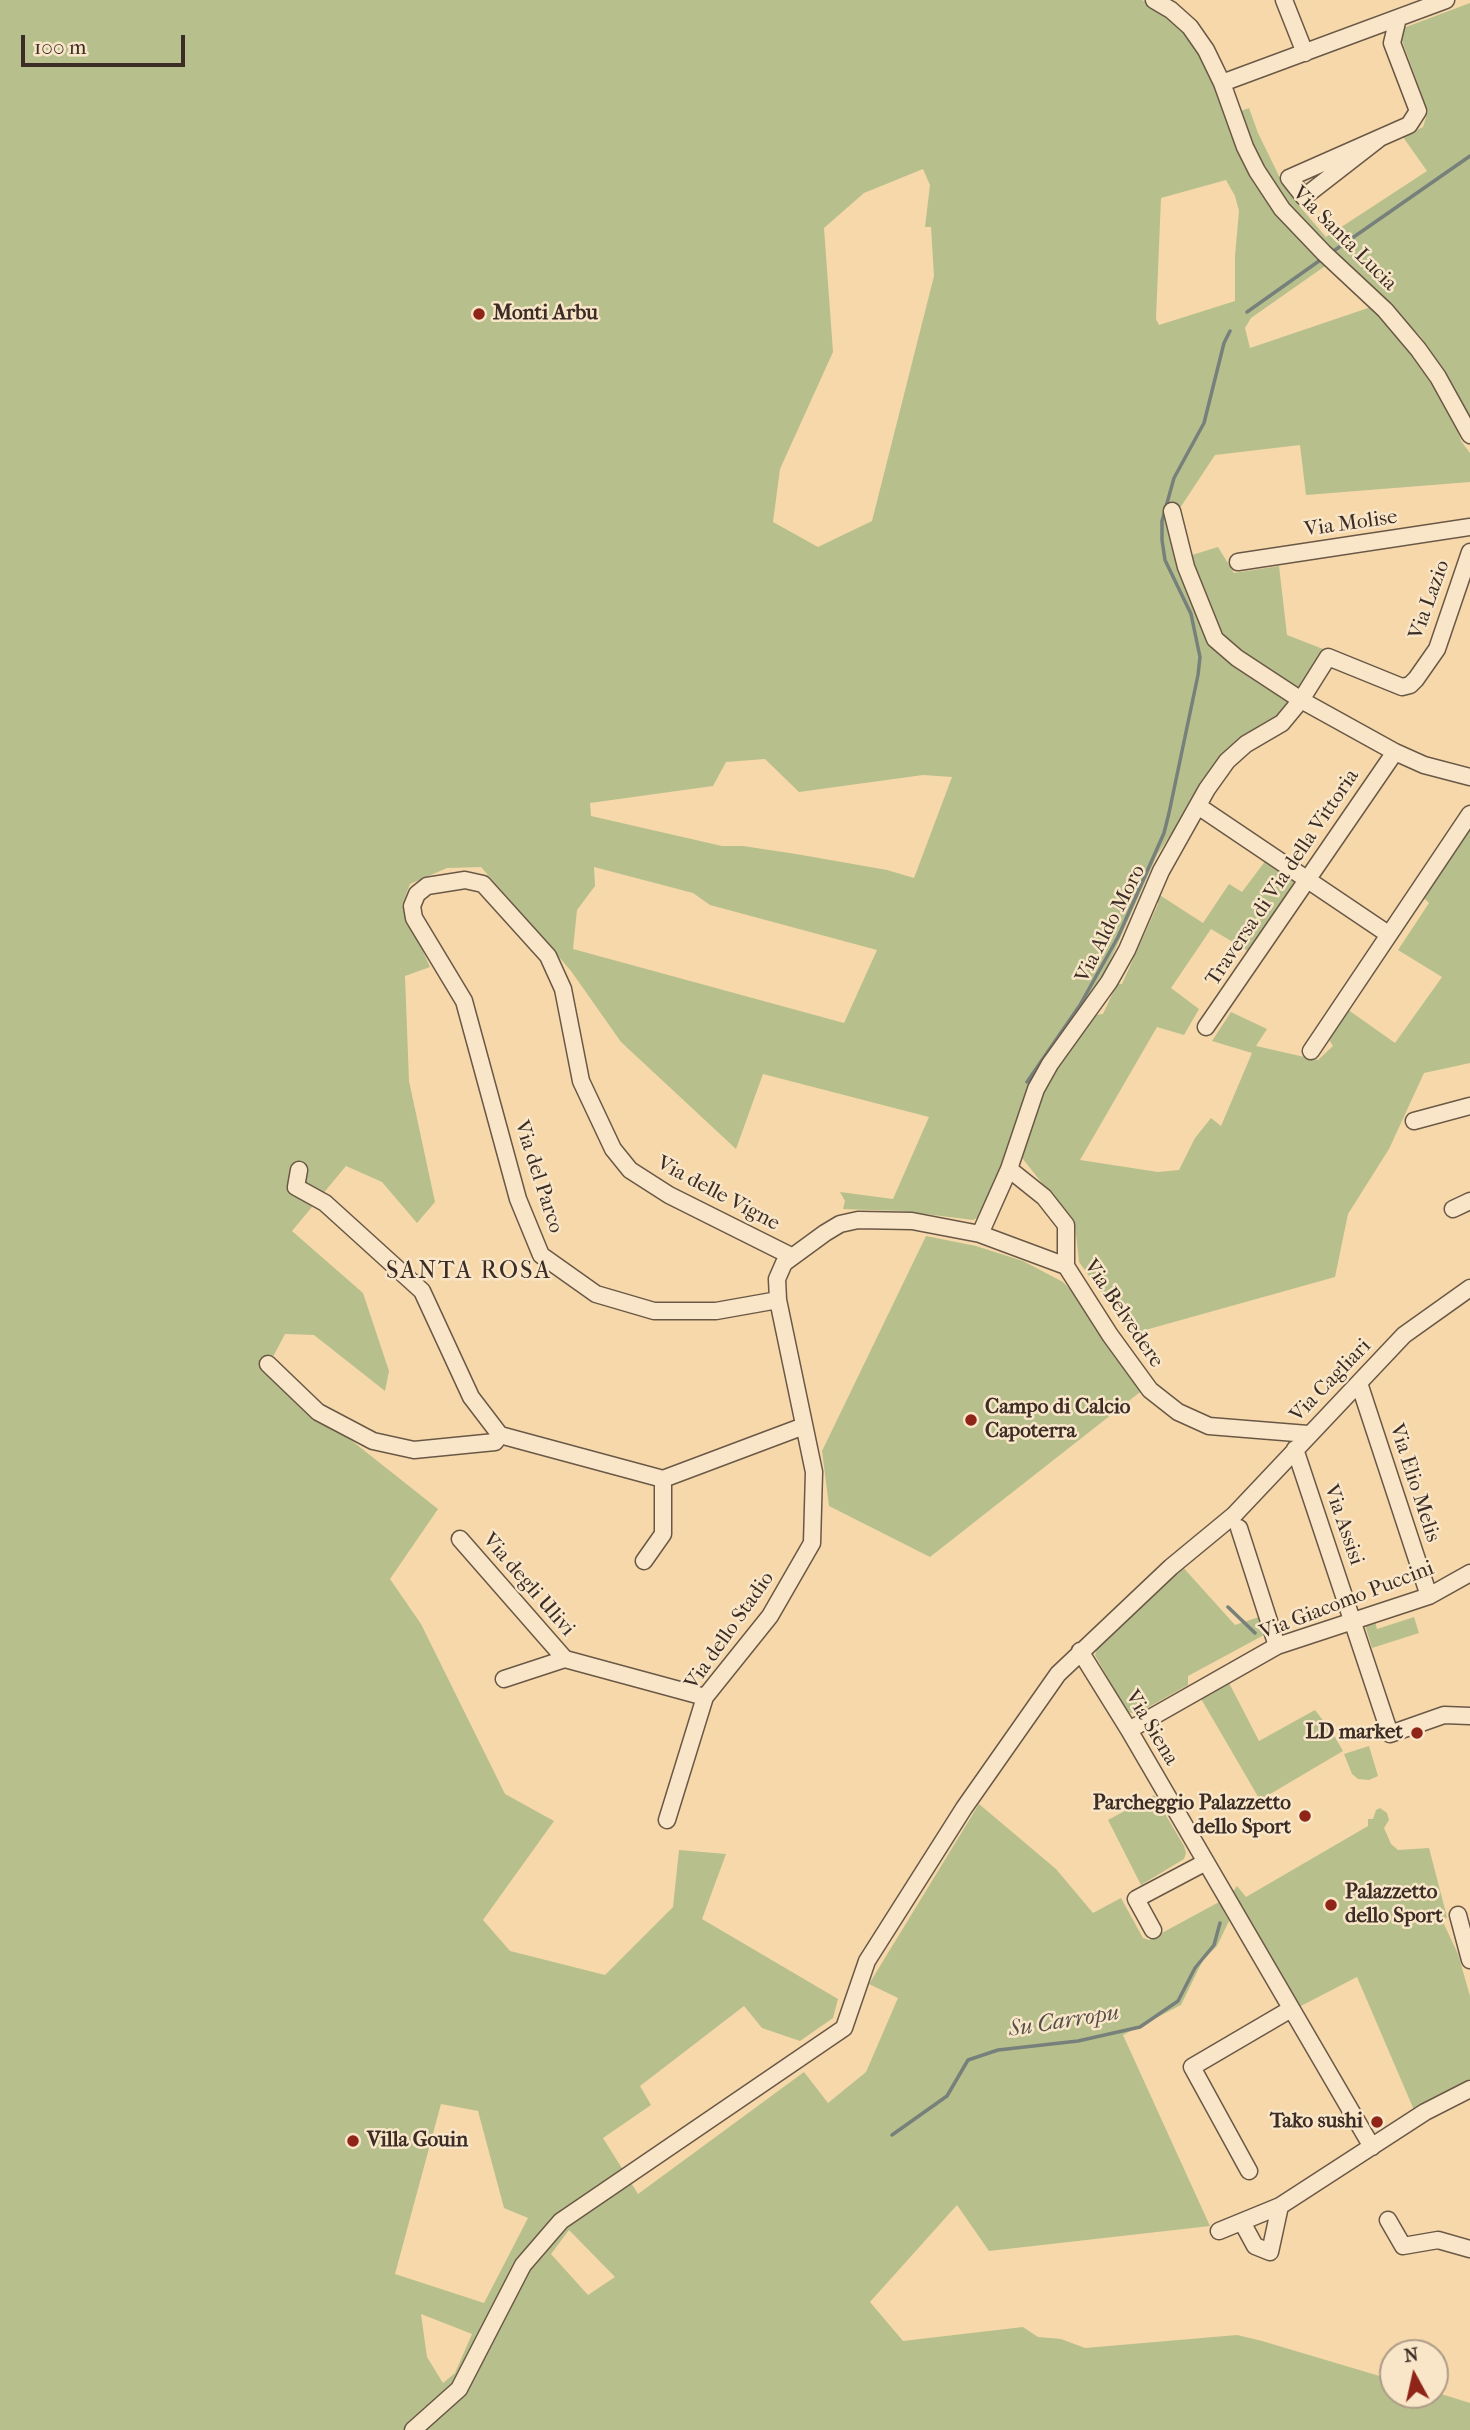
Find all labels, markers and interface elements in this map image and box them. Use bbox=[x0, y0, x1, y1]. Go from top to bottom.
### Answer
scale bar bbox=[24, 21, 189, 65]
text: 100 m bbox=[34, 35, 87, 59]
street label: Via Santa Lucia bbox=[1286, 181, 1402, 297]
place label: Monti Arbu bbox=[493, 301, 598, 327]
marker: Monti Arbu bbox=[471, 306, 487, 322]
street label: Via Molise bbox=[1303, 505, 1399, 543]
street label: Via Lazio bbox=[1404, 557, 1456, 643]
street label: Traversa di Via della Vittoria bbox=[1201, 765, 1365, 991]
street label: Via Aldo Moro bbox=[1071, 861, 1151, 987]
street label: Via del Parco bbox=[508, 1117, 568, 1237]
street label: Via delle Vigne bbox=[652, 1151, 784, 1237]
street label: Via Belvedere bbox=[1078, 1255, 1168, 1373]
district label: SANTA ROSA bbox=[387, 1258, 551, 1286]
street label: Via Cagliari bbox=[1285, 1334, 1377, 1428]
place label: Campo di Calcio Capoterra bbox=[985, 1395, 1130, 1445]
marker: Campo di Calcio Capoterra bbox=[963, 1412, 979, 1428]
street label: Via Elio Melis bbox=[1383, 1421, 1445, 1545]
street label: Via Assisi bbox=[1318, 1482, 1368, 1568]
street label: Via degli Ulivi bbox=[476, 1528, 580, 1642]
street label: Via Giacomo Puccini bbox=[1256, 1556, 1438, 1646]
street label: Via dello Stadio bbox=[680, 1567, 780, 1695]
street label: Via Siena bbox=[1119, 1686, 1183, 1770]
place label: LD market bbox=[1306, 1720, 1403, 1746]
marker: LD market bbox=[1409, 1725, 1425, 1741]
place label: Parcheggio Palazzetto dello Sport bbox=[1093, 1791, 1291, 1841]
marker: Parcheggio Palazzetto dello Sport bbox=[1297, 1808, 1313, 1824]
place label: Palazzetto dello Sport bbox=[1345, 1880, 1443, 1930]
marker: Palazzetto dello Sport bbox=[1323, 1897, 1339, 1913]
water label: Su Carropu bbox=[1007, 2000, 1121, 2044]
place label: Tako sushi bbox=[1270, 2109, 1363, 2135]
marker: Tako sushi bbox=[1369, 2114, 1385, 2130]
place label: Villa Gouin bbox=[367, 2128, 468, 2154]
marker: Villa Gouin bbox=[345, 2133, 361, 2149]
north arrow bbox=[1379, 2339, 1449, 2409]
text: N bbox=[1403, 2343, 1420, 2367]

